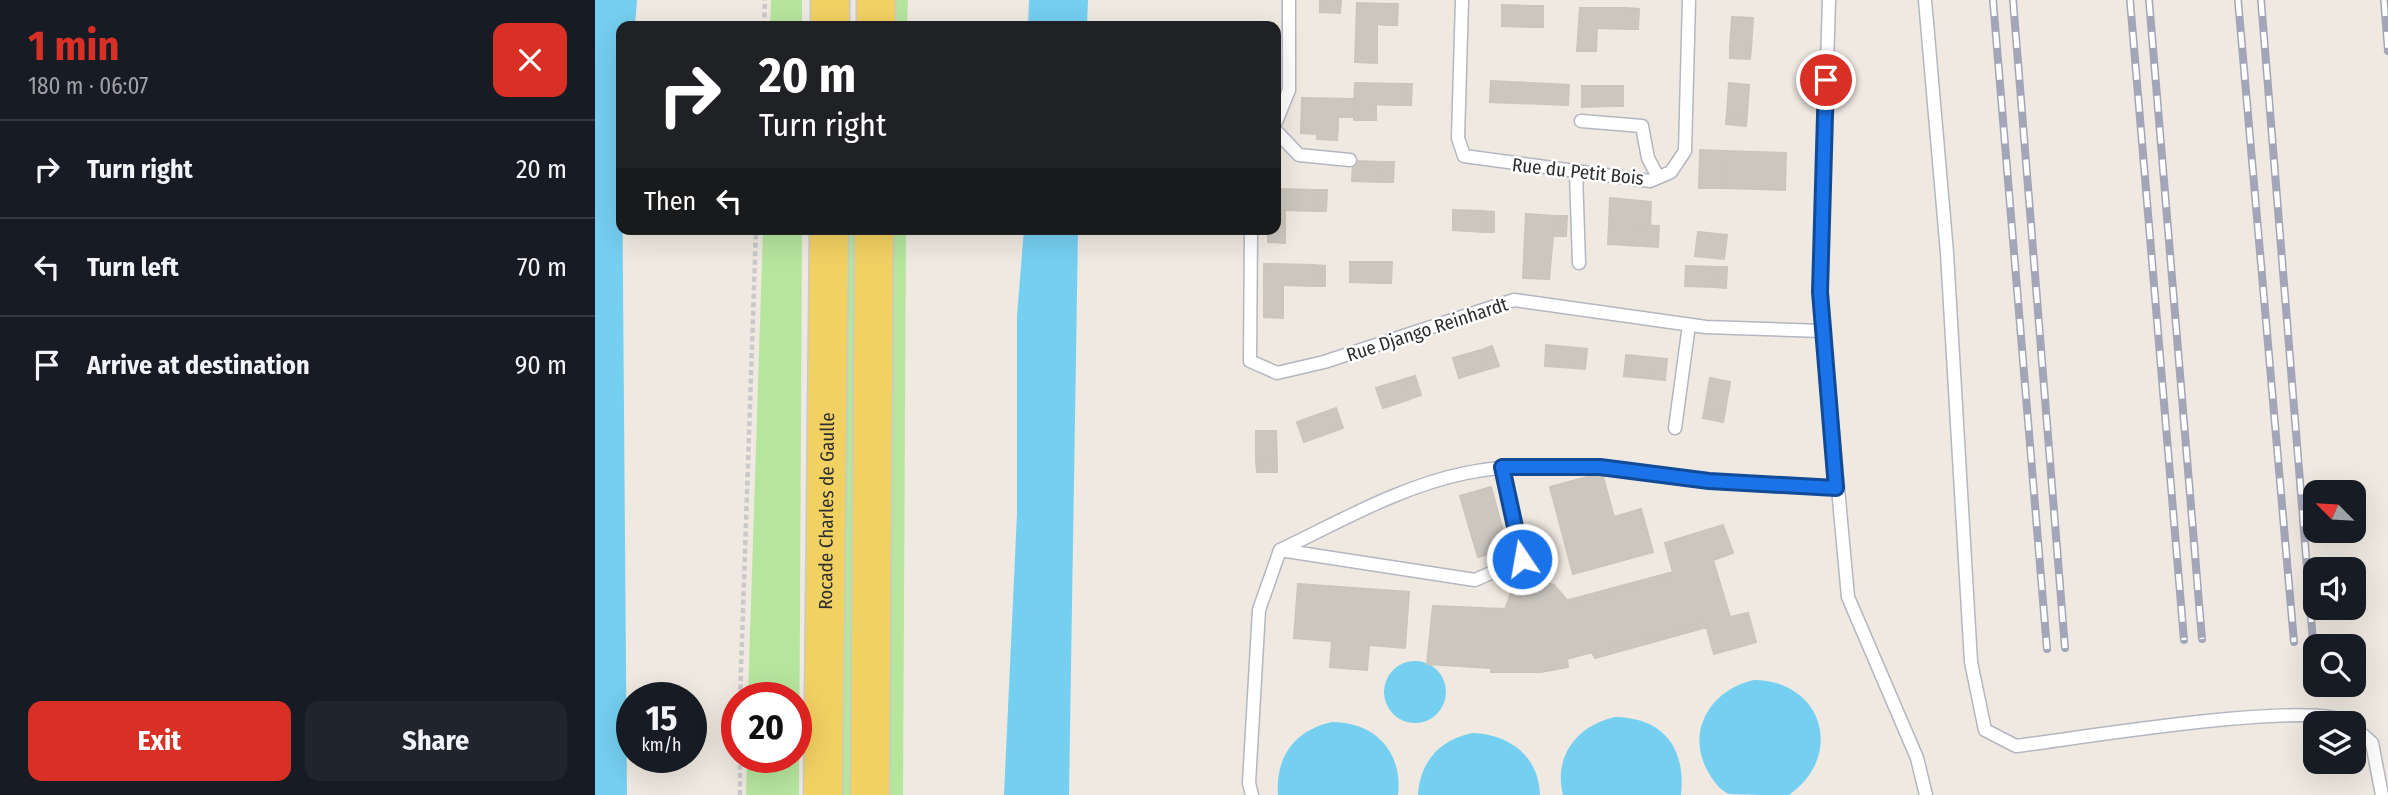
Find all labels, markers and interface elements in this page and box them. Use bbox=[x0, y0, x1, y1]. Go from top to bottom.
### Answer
text: 1 min bbox=[28, 21, 119, 71]
button: close bbox=[493, 23, 567, 97]
text: 20 m bbox=[759, 46, 856, 105]
icon: right bbox=[644, 49, 735, 140]
pin bbox=[1796, 50, 1856, 110]
icon: arrive bbox=[1807, 61, 1845, 99]
text: 180 m · 06:07 bbox=[28, 72, 148, 100]
text: Turn right bbox=[759, 106, 886, 144]
icon: right bbox=[28, 150, 66, 188]
street label: Rue du Petit Bois bbox=[1511, 153, 1645, 190]
text: Turn right bbox=[87, 154, 193, 185]
text: 20 m bbox=[516, 154, 567, 185]
icon: left bbox=[710, 182, 748, 220]
text: Then bbox=[644, 186, 696, 217]
icon: left bbox=[28, 248, 66, 286]
text: Turn left bbox=[87, 252, 179, 283]
text: 70 m bbox=[517, 252, 567, 283]
street label: Rue Django Reinhardt bbox=[1343, 292, 1512, 366]
icon: arrive bbox=[28, 346, 66, 384]
text: Arrive at destination bbox=[87, 350, 310, 381]
text: 90 m bbox=[515, 350, 567, 381]
street label: Rocade Charles de Gaulle bbox=[814, 412, 839, 610]
north arrow bbox=[2303, 480, 2366, 542]
map controls bbox=[2303, 480, 2366, 774]
position arrow bbox=[1485, 522, 1559, 596]
button: sound bbox=[2303, 557, 2366, 620]
button: search bbox=[2303, 634, 2366, 697]
speed limit sign: 20 bbox=[721, 682, 812, 773]
text: 15 bbox=[645, 697, 677, 739]
button: Exit bbox=[28, 701, 291, 781]
button: Share bbox=[305, 701, 567, 781]
button: layers bbox=[2303, 711, 2366, 774]
text: km/h bbox=[641, 734, 682, 756]

